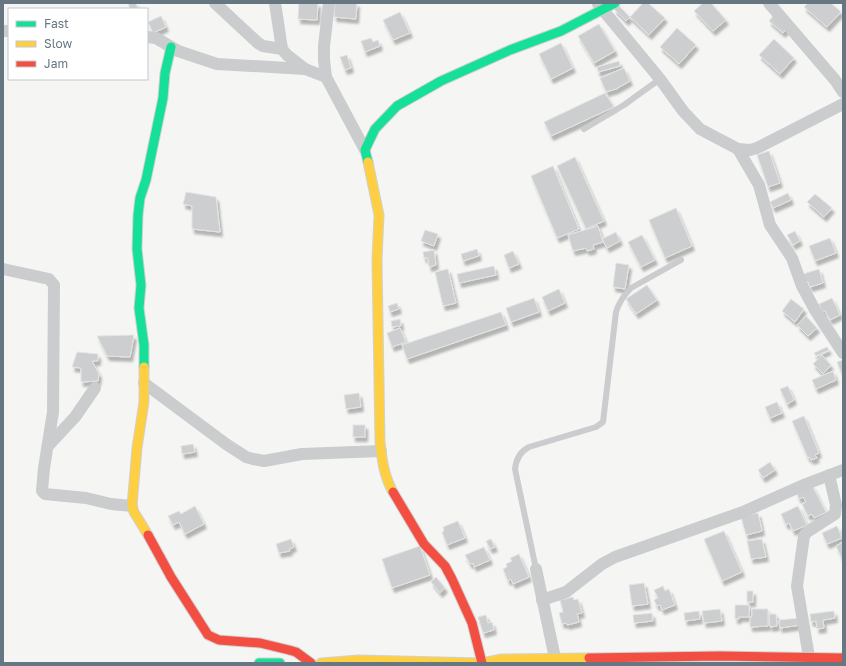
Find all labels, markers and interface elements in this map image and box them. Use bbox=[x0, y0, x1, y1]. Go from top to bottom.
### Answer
legend bbox=[8, 8, 148, 80]
text: Fast bbox=[44, 16, 69, 31]
text: Slow bbox=[44, 36, 72, 51]
text: Jam bbox=[44, 56, 68, 71]

